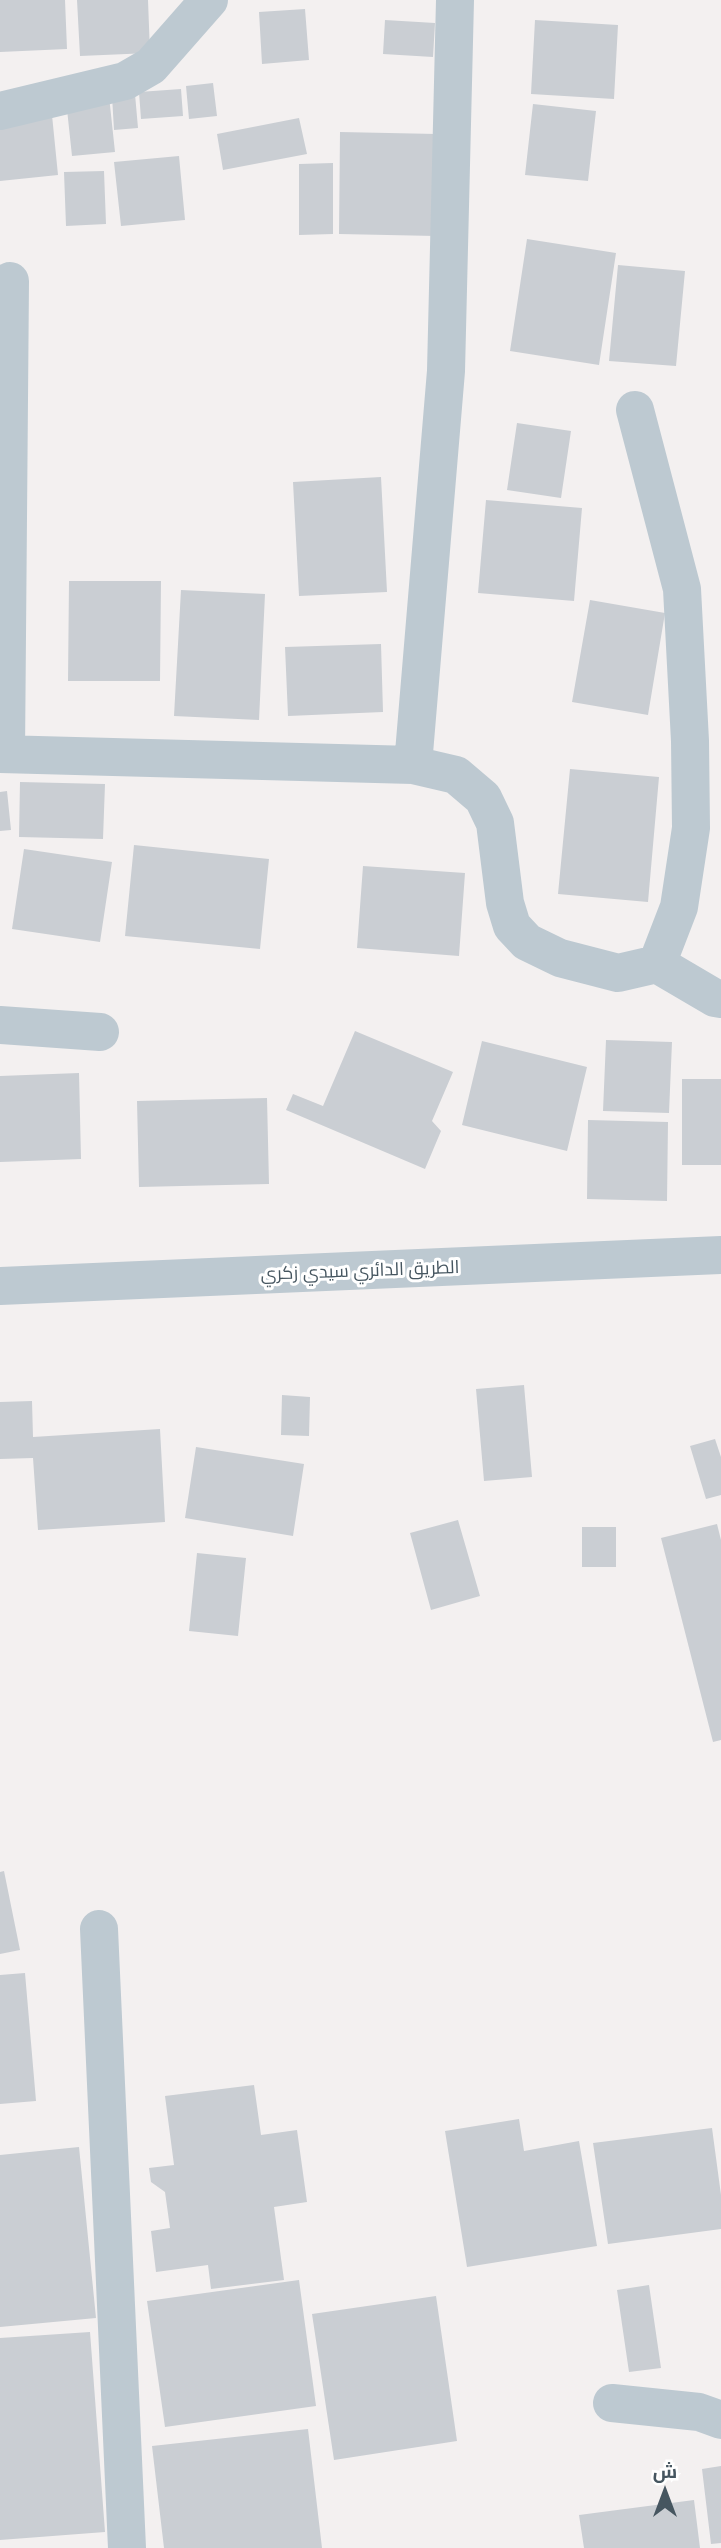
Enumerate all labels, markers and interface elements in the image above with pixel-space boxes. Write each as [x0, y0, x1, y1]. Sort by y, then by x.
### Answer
street label: الطريق الدائري سيدي زكري [260, 1257, 460, 1285]
north arrow [630, 2457, 700, 2527]
text: ش [653, 2460, 677, 2482]

